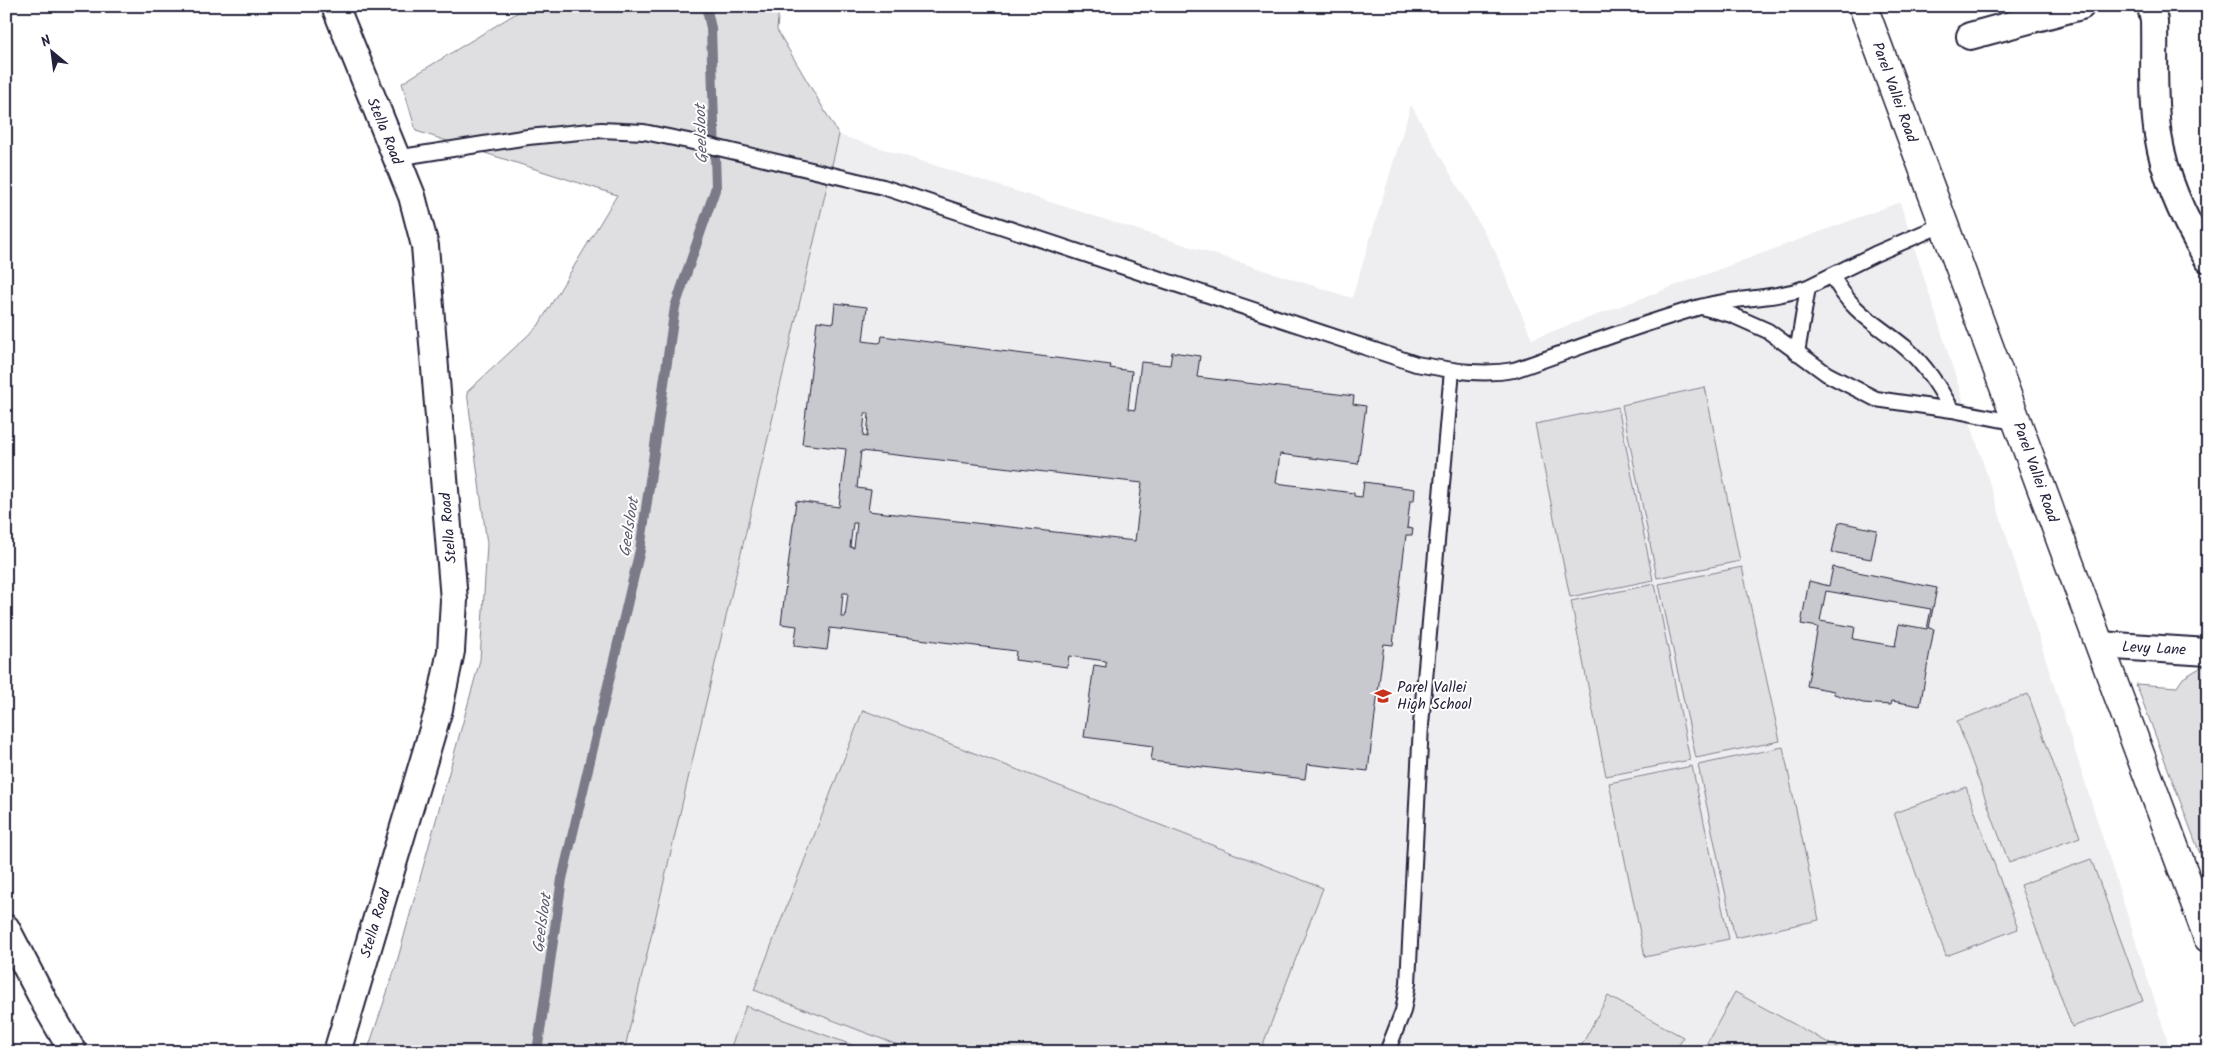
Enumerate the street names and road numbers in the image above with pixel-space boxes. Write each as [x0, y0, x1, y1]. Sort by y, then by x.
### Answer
street label: Parel Vallei Road [1865, 39, 1924, 146]
street label: Stella Road [360, 94, 409, 169]
street label: Parel Vallei Road [2006, 419, 2065, 526]
street label: Stella Road [434, 491, 464, 564]
street label: Levy Lane [2121, 635, 2187, 663]
street label: Stella Road [354, 885, 398, 961]

